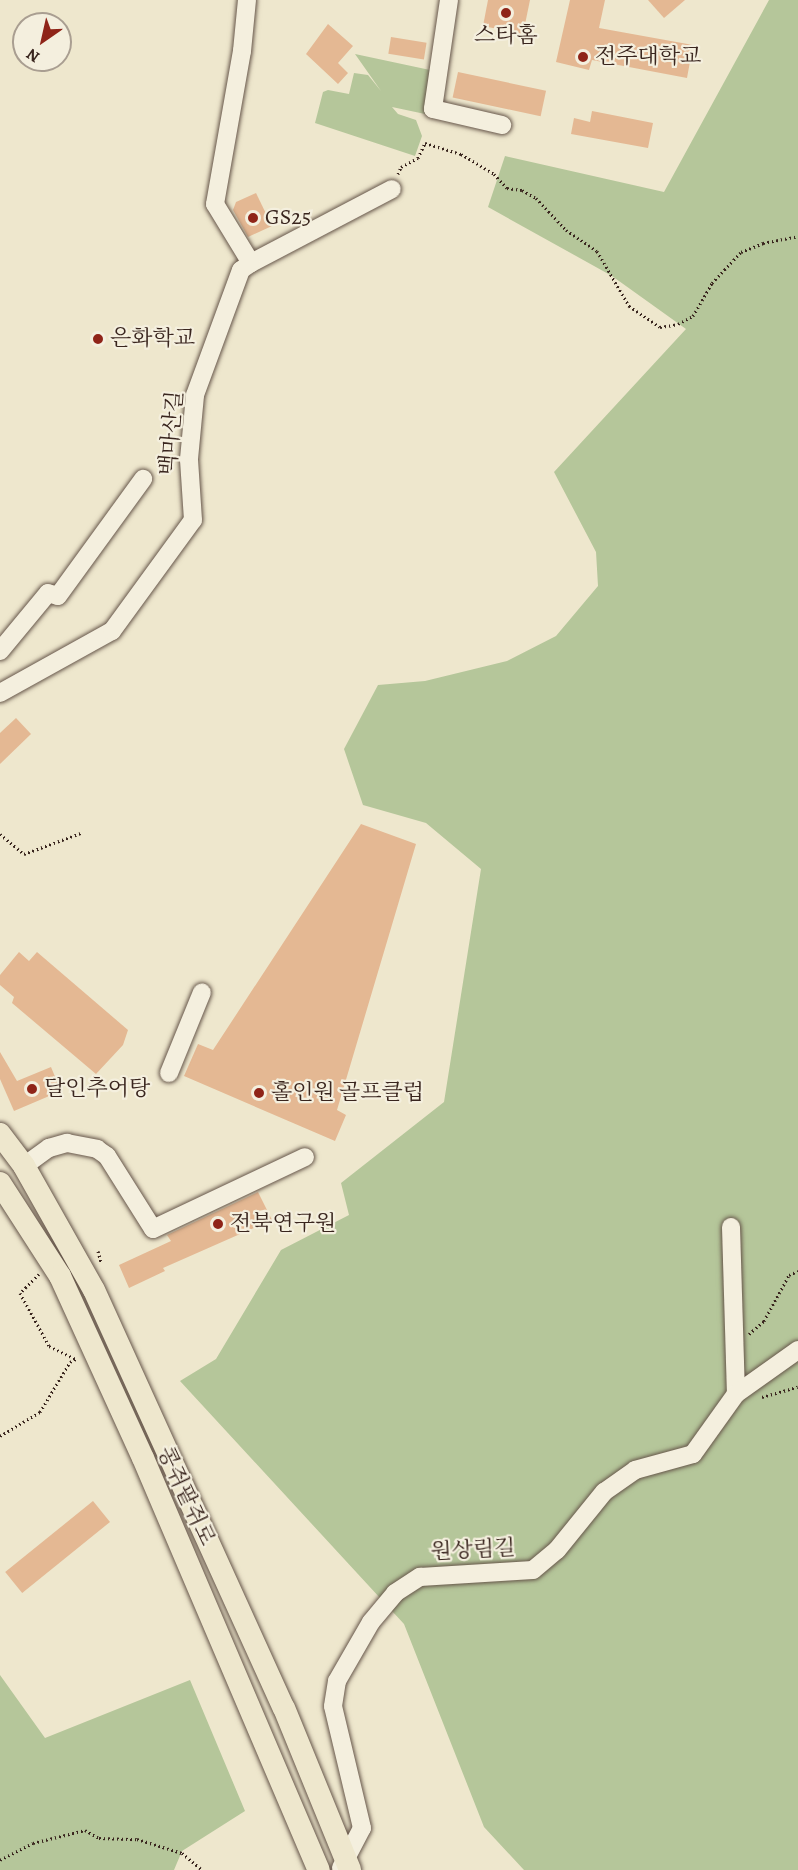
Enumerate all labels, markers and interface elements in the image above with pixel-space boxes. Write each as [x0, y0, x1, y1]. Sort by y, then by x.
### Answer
marker: 스타홈 [499, 6, 513, 20]
north arrow [12, 12, 72, 72]
place label: 스타홈 [474, 23, 538, 49]
text: N [22, 43, 44, 68]
place label: 전주대학교 [595, 44, 701, 70]
marker: 전주대학교 [576, 50, 590, 64]
place label: GS25 [265, 205, 311, 231]
marker: GS25 [246, 211, 260, 225]
place label: 은화학교 [110, 326, 195, 352]
marker: 은화학교 [91, 332, 105, 346]
street label: 백마산길 [155, 390, 189, 476]
place label: 달인추어탕 [44, 1076, 150, 1102]
place label: 홀인원 골프클럽 [271, 1080, 424, 1106]
marker: 달인추어탕 [25, 1082, 39, 1096]
marker: 홀인원 골프클럽 [252, 1086, 266, 1100]
place label: 전북연구원 [230, 1211, 336, 1237]
marker: 전북연구원 [211, 1217, 225, 1231]
street label: 콩쥐팥쥐로 [152, 1442, 220, 1550]
street label: 원상림길 [430, 1535, 516, 1565]

